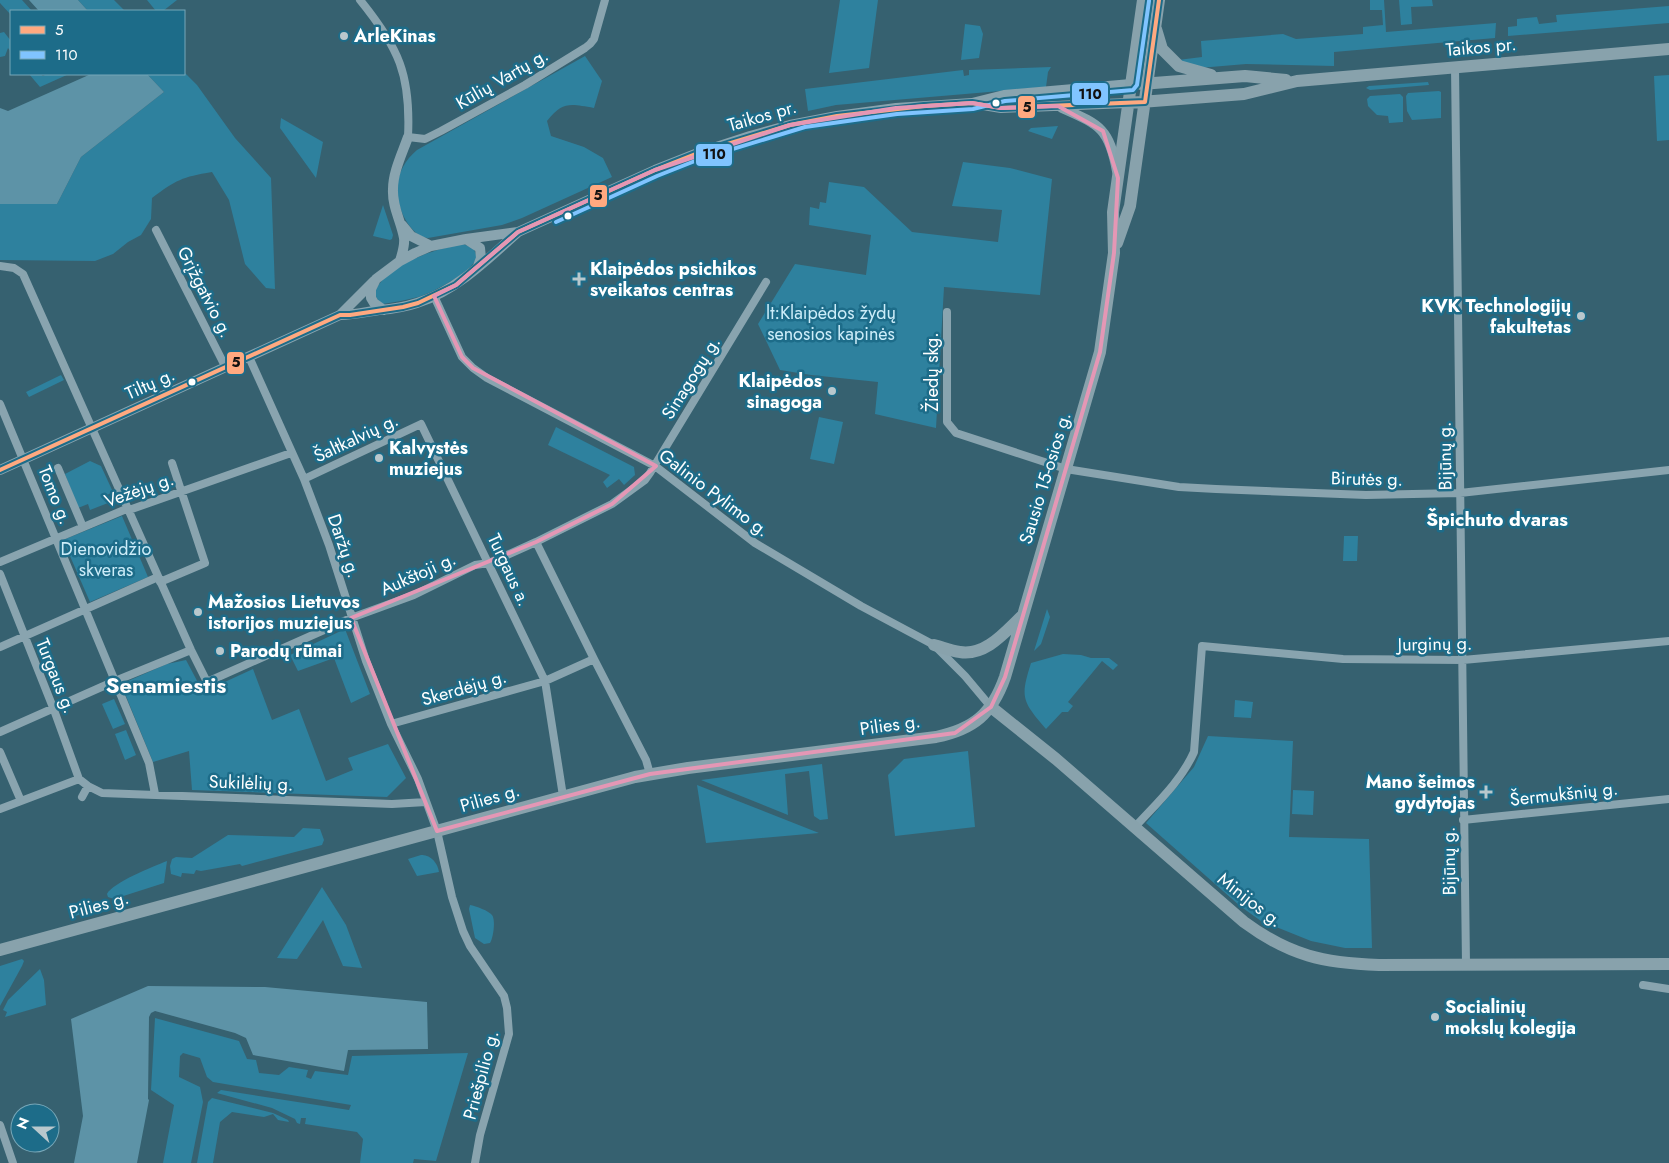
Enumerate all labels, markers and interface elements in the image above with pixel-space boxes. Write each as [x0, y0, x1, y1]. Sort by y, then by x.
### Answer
legend [10, 10, 185, 75]
text: 5 [55, 19, 63, 41]
place label: ArleKinas [353, 23, 436, 49]
marker: ArleKinas [338, 30, 350, 42]
street label: Taikos pr. [1445, 31, 1517, 63]
street label: Kūlių Vartų g. [451, 42, 553, 116]
text: 110 [55, 44, 78, 66]
line badge: 110 [1071, 82, 1109, 106]
text: 110 [1078, 84, 1102, 104]
street label: Taikos pr. [724, 94, 800, 138]
line badge: 5 [1017, 95, 1036, 119]
text: 5 [1022, 97, 1032, 117]
unlabelled marker [991, 98, 1001, 108]
line badge: 110 [695, 143, 733, 167]
text: 110 [702, 144, 726, 164]
line badge: 5 [589, 184, 608, 208]
text: 5 [593, 185, 603, 205]
unlabelled marker [563, 211, 573, 221]
street label: Grįžgatvio g. [171, 242, 239, 342]
place label: Klaipėdos psichikos sveikatos centras [590, 256, 756, 303]
marker: Klaipėdos psichikos sveikatos centras [572, 272, 586, 286]
place label: KVK Technologijų fakultetas [1421, 293, 1571, 340]
park label: lt:Klaipėdos žydų senosios kapinės [766, 300, 896, 347]
marker: KVK Technologijų fakultetas [1575, 310, 1587, 322]
street label: Sinagogų g. [655, 331, 727, 425]
street label: Žiedų skg. [919, 332, 945, 412]
line badge: 5 [226, 351, 245, 375]
text: 5 [231, 352, 241, 372]
street label: Tiltų g. [121, 362, 179, 406]
place label: Klaipėdos sinagoga [739, 368, 822, 415]
unlabelled marker [187, 377, 197, 387]
marker: Klaipėdos sinagoga [826, 385, 838, 397]
street label: Šaltkalvių g. [309, 407, 403, 469]
street label: Sausio 15-osios g. [1013, 409, 1077, 547]
street label: Bijūnų g. [1431, 421, 1459, 491]
place label: Kalvystės muziejus [389, 435, 468, 482]
street label: Galinio Pylimo g. [653, 443, 775, 543]
marker: Kalvystės muziejus [373, 452, 385, 464]
street label: Tomo g. [31, 462, 79, 528]
street label: Birutės g. [1331, 465, 1403, 493]
street label: Vežėjų g. [101, 466, 177, 514]
district label: Špichuto dvaras [1426, 506, 1568, 533]
street label: Daržų g. [321, 511, 367, 581]
street label: Turgaus a. [481, 529, 537, 611]
park label: Dienovidžio skveras [61, 536, 152, 583]
street label: Aukštoji g. [376, 546, 460, 602]
place label: Mažosios Lietuvos istorijos muziejus [208, 589, 360, 636]
marker: Mažosios Lietuvos istorijos muziejus [192, 606, 204, 618]
street label: Jurginų g. [1395, 630, 1473, 658]
street label: Turgaus g. [29, 635, 83, 717]
place label: Parodų rūmai [230, 638, 342, 664]
marker: Parodų rūmai [214, 645, 226, 657]
street label: Skerdėjų g. [418, 663, 510, 713]
district label: Senamiestis [106, 669, 226, 701]
street label: Pilies g. [858, 708, 922, 742]
street label: Sukilėlių g. [208, 769, 294, 797]
place label: Mano šeimos gydytojas [1366, 769, 1475, 816]
street label: Šermukšnių g. [1509, 775, 1619, 813]
street label: Pilies g. [457, 777, 523, 819]
marker: Mano šeimos gydytojas [1479, 785, 1493, 799]
street label: Bijūnų g. [1435, 826, 1463, 896]
street label: Minijos g. [1212, 866, 1288, 934]
street label: Pilies g. [66, 885, 132, 925]
place label: Socialinių mokslų kolegija [1445, 994, 1576, 1041]
marker: Socialinių mokslų kolegija [1429, 1011, 1441, 1023]
street label: Priešpilio g. [457, 1027, 505, 1123]
north arrow [10, 1103, 60, 1153]
text: N [12, 1115, 34, 1132]

